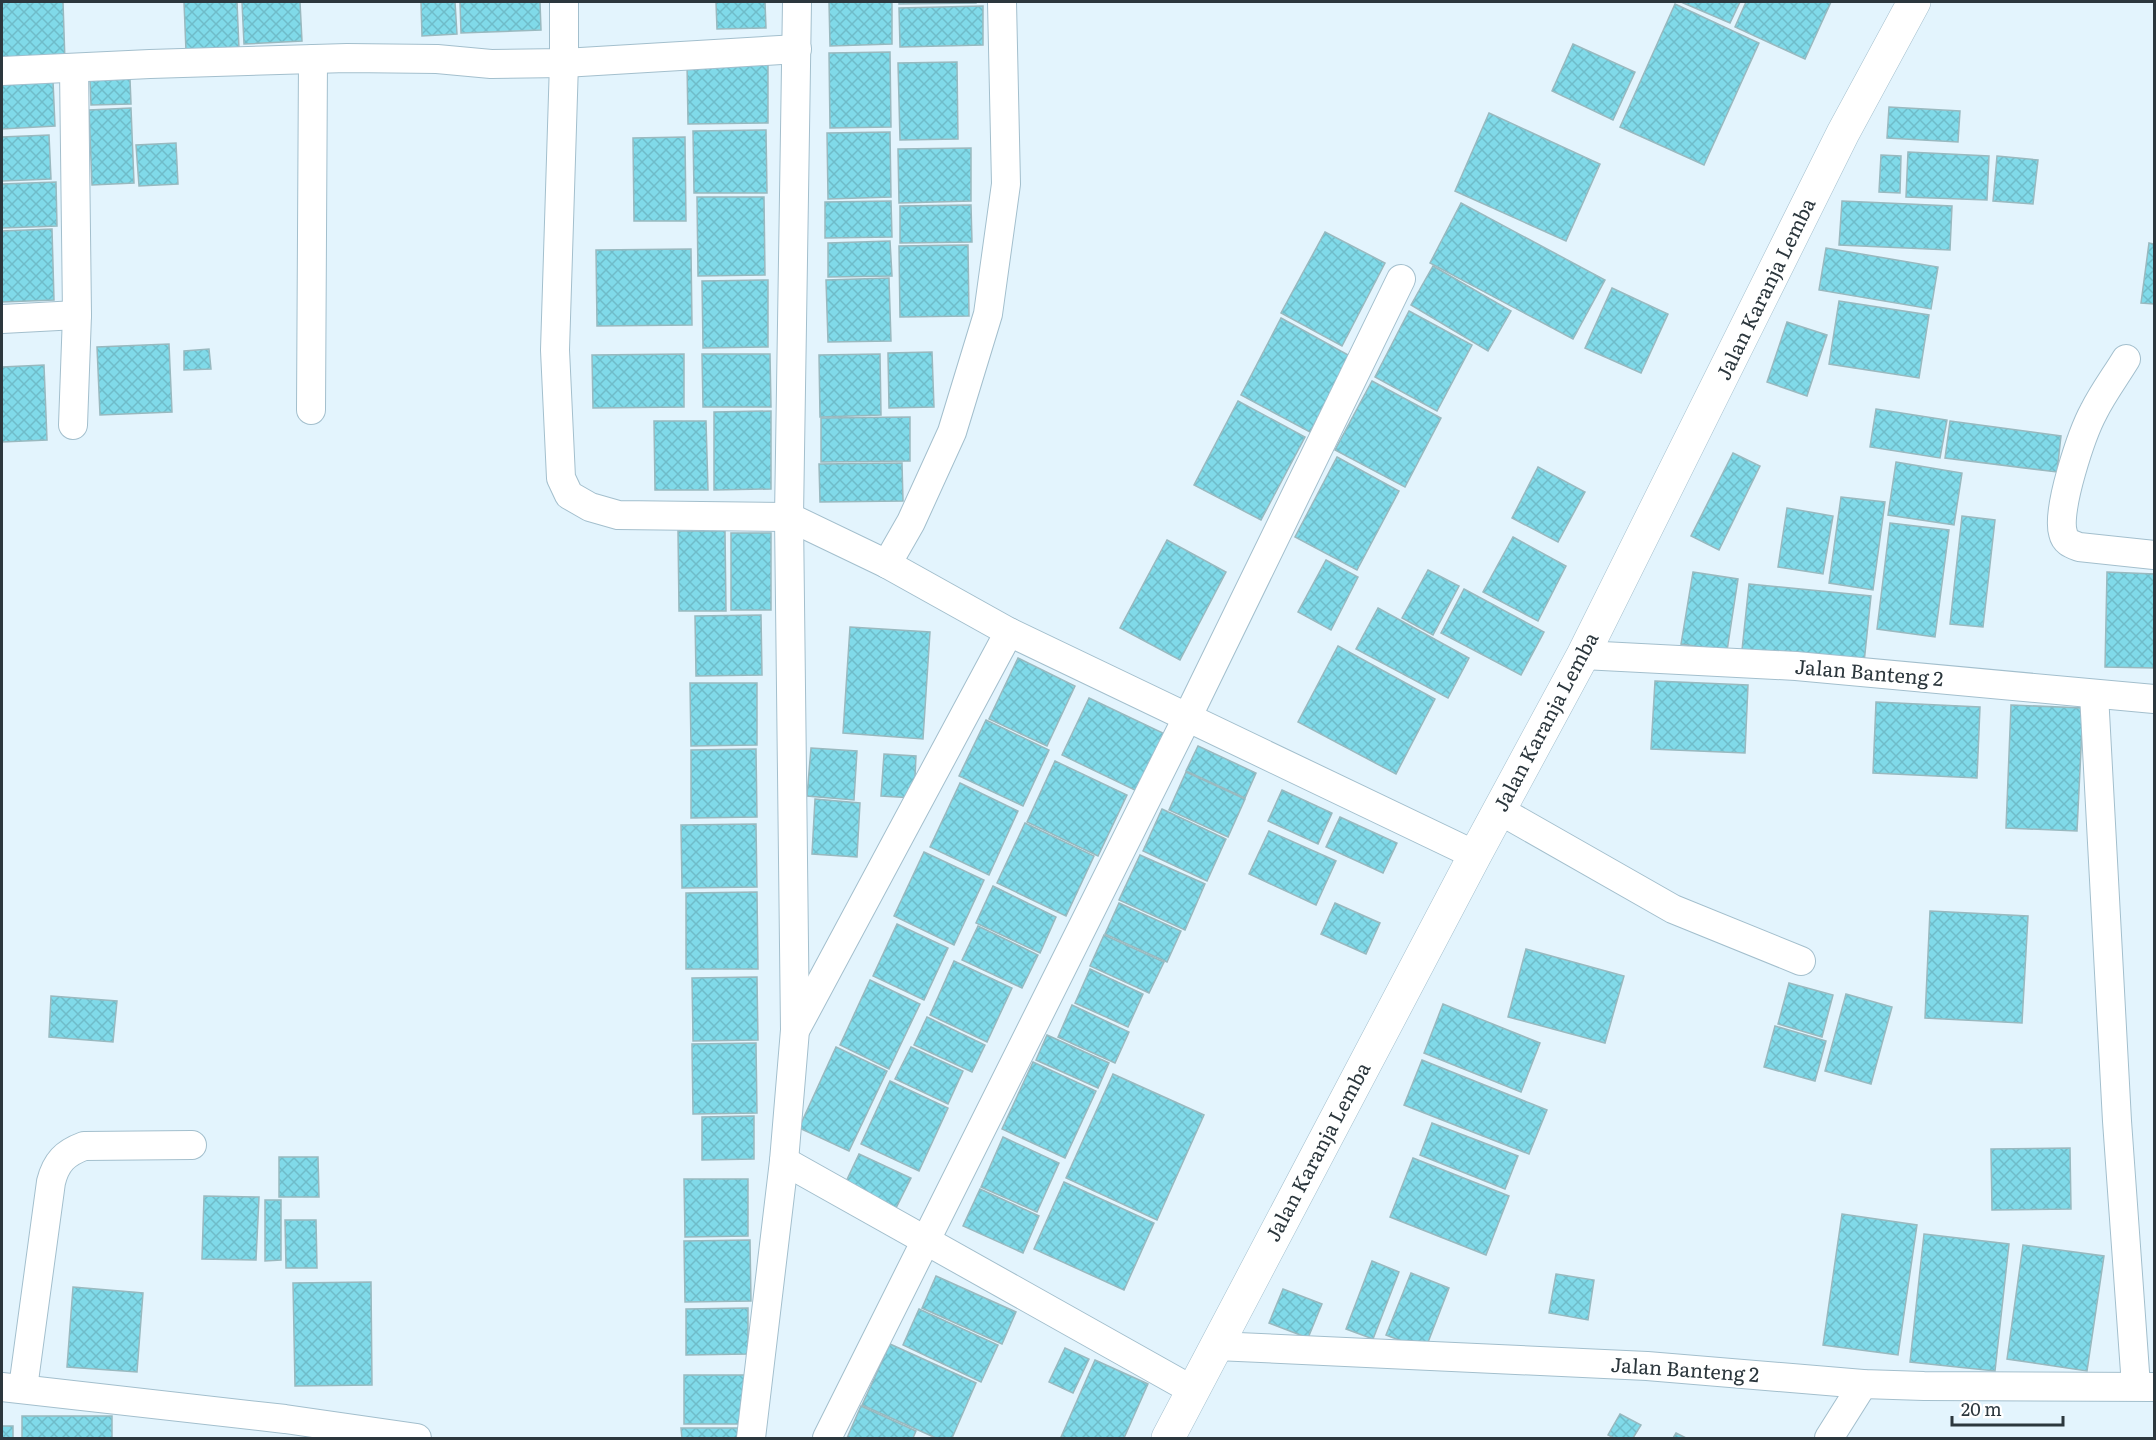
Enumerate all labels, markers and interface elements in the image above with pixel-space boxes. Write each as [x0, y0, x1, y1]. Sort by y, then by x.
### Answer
street label: Jalan Karanja Lemba [1707, 192, 1821, 384]
street label: Jalan Karanja Lemba [1484, 626, 1604, 816]
street label: Jalan Banteng 2 [1794, 650, 1945, 692]
street label: Jalan Karanja Lemba [1256, 1056, 1376, 1246]
street label: Jalan Banteng 2 [1610, 1348, 1760, 1388]
scale bar [1952, 1389, 2063, 1427]
text: 20 m [1961, 1395, 2002, 1422]

